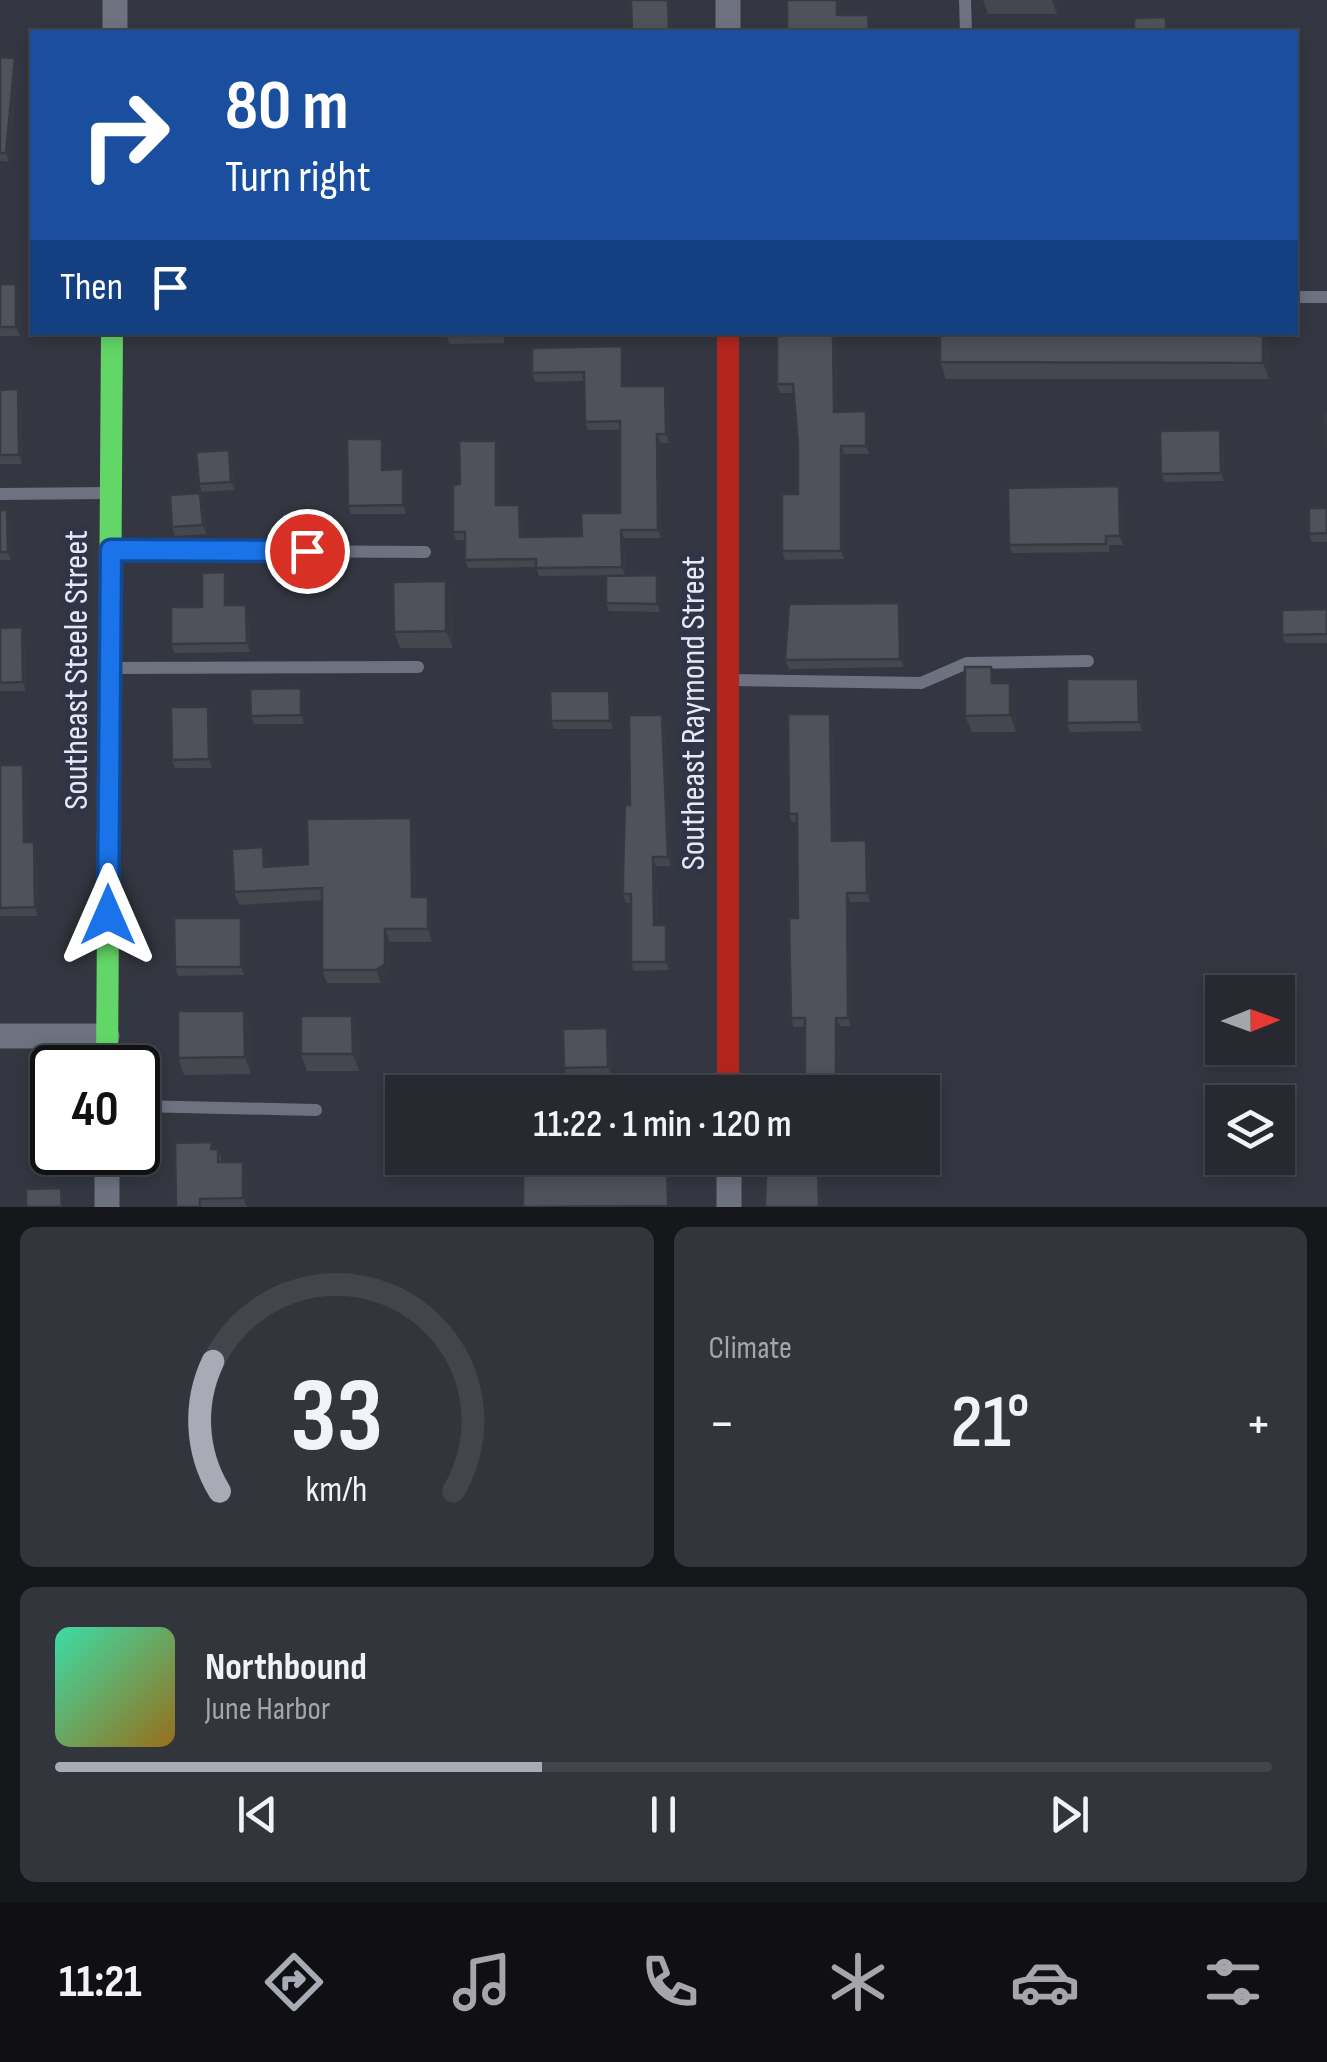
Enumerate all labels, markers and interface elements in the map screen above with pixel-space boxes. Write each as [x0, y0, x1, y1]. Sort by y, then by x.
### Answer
text: 80 m [225, 65, 349, 149]
icon: right [60, 70, 190, 200]
text: Turn right [225, 150, 371, 205]
icon: arrive [143, 260, 198, 315]
text: Then [60, 265, 123, 310]
pin [265, 509, 350, 594]
icon: arrive [280, 524, 335, 579]
street label: Southeast Steele Street [55, 530, 98, 810]
street label: Southeast Raymond Street [672, 556, 715, 870]
position arrow [56, 863, 160, 967]
north arrow [1205, 975, 1295, 1065]
map controls [1205, 975, 1295, 1175]
speed limit sign: 40 [30, 1045, 160, 1175]
button: layers [1205, 1085, 1295, 1175]
text: 11:22 · 1 min · 120 m [534, 1102, 791, 1147]
text: Climate [709, 1329, 792, 1368]
text: 33 [290, 1355, 383, 1480]
text: 21° [951, 1378, 1030, 1469]
text: − [709, 1391, 735, 1458]
text: + [1245, 1391, 1272, 1458]
text: km/h [306, 1469, 368, 1512]
text: Northbound [205, 1645, 367, 1690]
text: June Harbor [205, 1690, 330, 1729]
icon: previous [230, 1787, 285, 1842]
icon: pause [636, 1787, 691, 1842]
icon: next [1042, 1787, 1097, 1842]
icon: directions [259, 1947, 329, 2017]
icon: music [447, 1947, 517, 2017]
icon: phone [635, 1947, 705, 2017]
icon: climate [823, 1947, 893, 2017]
icon: car [1010, 1947, 1080, 2017]
icon: filters [1198, 1947, 1268, 2017]
text: 11:21 [59, 1955, 142, 2010]

